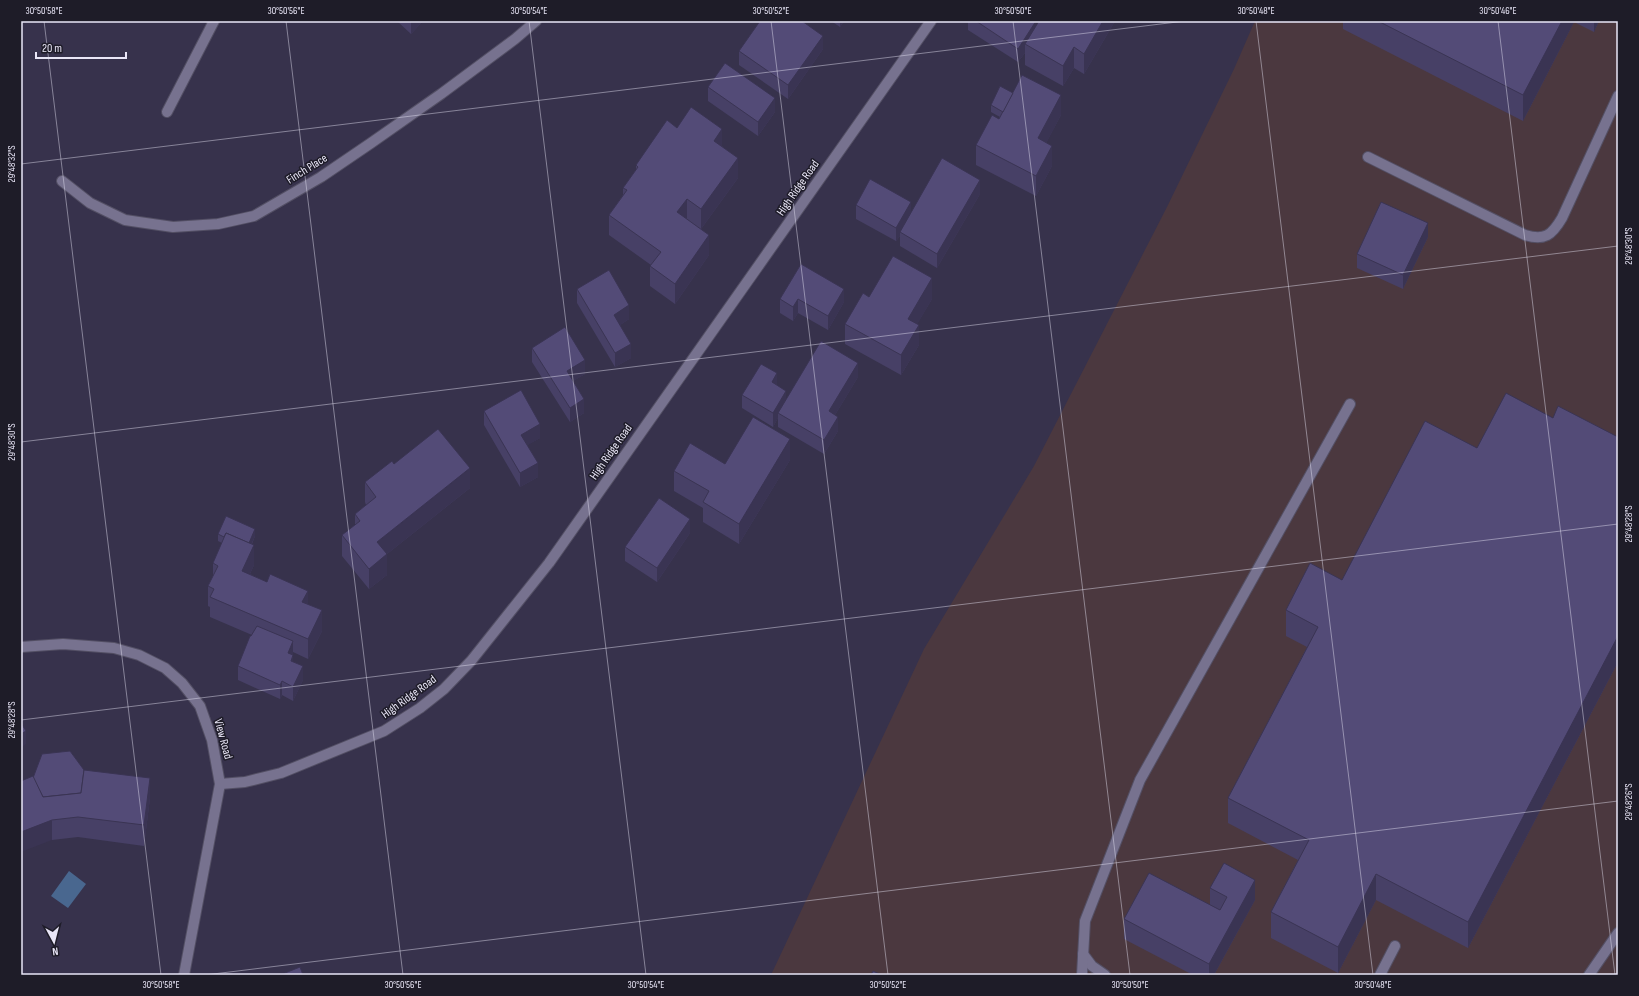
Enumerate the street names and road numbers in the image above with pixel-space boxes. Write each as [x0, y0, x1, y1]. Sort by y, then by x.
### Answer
street label: Finch Place [284, 151, 330, 187]
street label: High Ridge Road [773, 157, 823, 219]
street label: High Ridge Road [586, 421, 636, 483]
street label: High Ridge Road [379, 672, 439, 722]
street label: View Road [210, 717, 236, 761]

